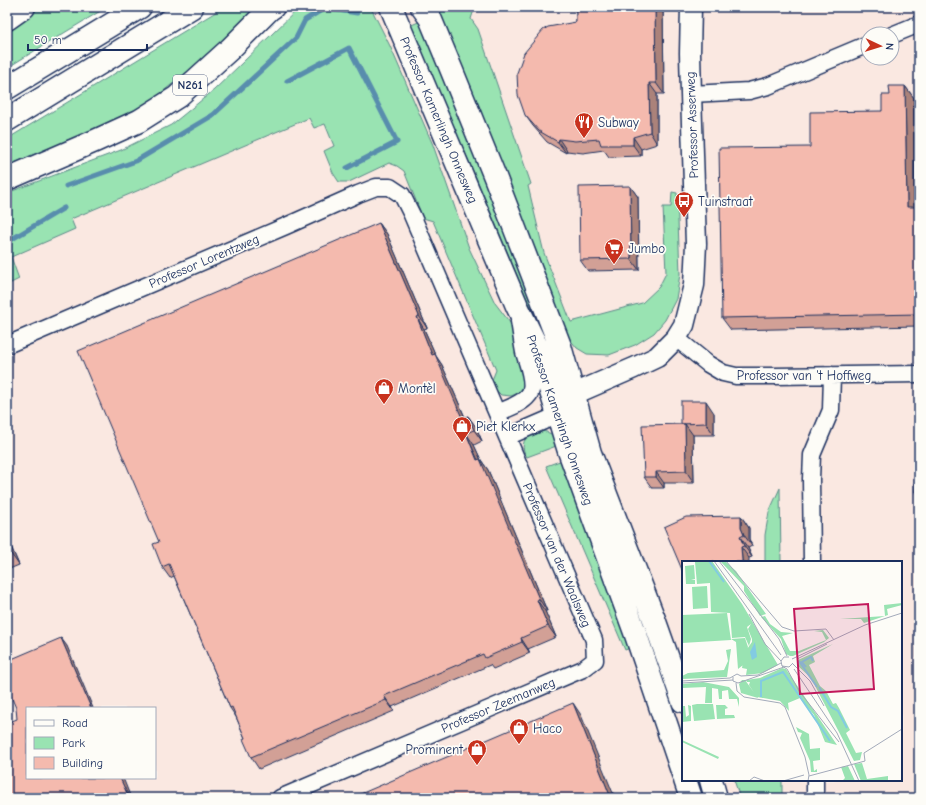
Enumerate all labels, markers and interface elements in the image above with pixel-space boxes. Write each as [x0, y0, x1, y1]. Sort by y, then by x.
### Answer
scale bar [28, 26, 147, 52]
north arrow [860, 26, 900, 66]
text: 50 m [34, 33, 62, 47]
street label: Professor Kamerlingh Onnesweg [397, 35, 481, 205]
text: N [883, 43, 896, 51]
street label: Professor Asserweg [683, 71, 701, 179]
road number: N261 [173, 75, 207, 95]
restaurant icon: Subway [573, 111, 595, 139]
place label: Subway [598, 115, 639, 130]
bus stop icon: Tuinstraat [673, 190, 695, 218]
place label: Tuinstraat [698, 194, 754, 209]
street label: Professor Lorentzweg [147, 231, 261, 291]
supermarket icon: Jumbo [603, 237, 625, 265]
place label: Jumbo [628, 241, 665, 256]
street label: Professor Kamerlingh Onnesweg [524, 333, 596, 507]
street label: Professor van 't Hoffweg [737, 368, 871, 383]
shop icon: Montèl [373, 377, 395, 405]
place label: Montèl [398, 381, 436, 396]
shop icon: Piet Klerkx [451, 415, 473, 443]
place label: Piet Klerkx [476, 419, 536, 434]
street label: Professor van der Waalsweg [520, 481, 594, 629]
inset map [682, 561, 902, 781]
street label: Professor Zeemanweg [439, 674, 557, 736]
legend [26, 707, 156, 779]
text: Road [62, 716, 88, 730]
shop icon: Haco [508, 717, 530, 745]
place label: Haco [533, 721, 562, 736]
text: Park [62, 736, 85, 750]
shop icon: Prominent [466, 738, 488, 766]
place label: Prominent [406, 742, 464, 757]
text: Building [62, 756, 103, 770]

